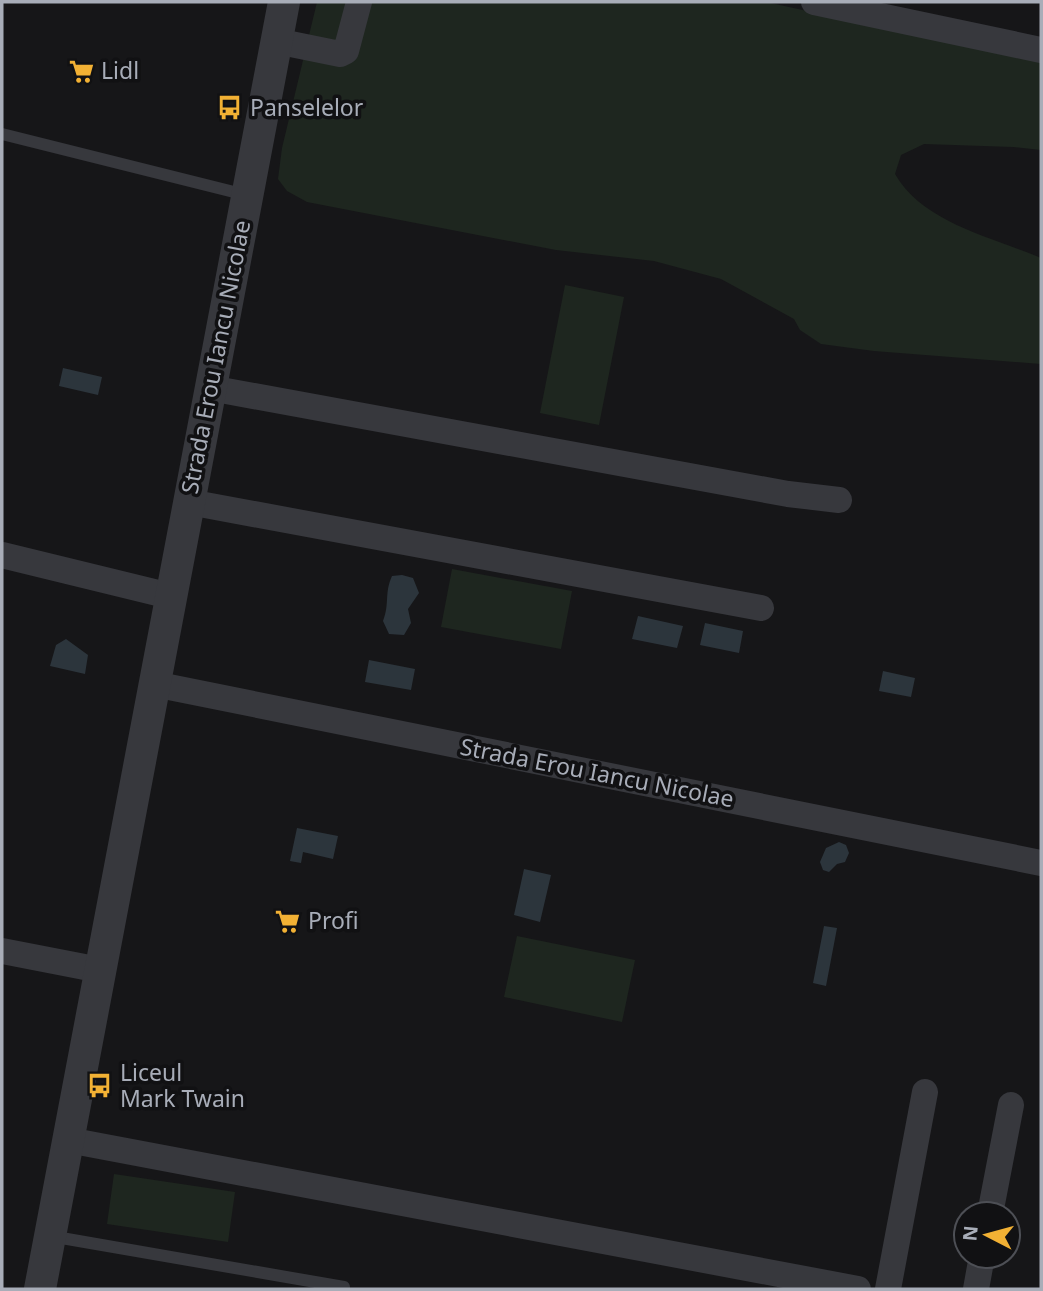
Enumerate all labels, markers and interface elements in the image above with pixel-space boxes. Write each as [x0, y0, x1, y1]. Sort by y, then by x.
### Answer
place label: Lidl [101, 54, 139, 86]
supermarket icon: Lidl [67, 57, 95, 85]
place label: Panselelor [250, 91, 364, 123]
bus stop icon: Panselelor [216, 94, 244, 122]
street label: Strada Erou Iancu Nicolae [173, 217, 257, 496]
street label: Strada Erou Iancu Nicolae [458, 730, 737, 814]
place label: Profi [308, 904, 359, 936]
supermarket icon: Profi [274, 907, 302, 935]
place label: Liceul Mark Twain [120, 1056, 245, 1114]
bus stop icon: Liceul Mark Twain [86, 1072, 114, 1100]
north arrow [952, 1200, 1022, 1270]
text: N [956, 1224, 984, 1242]

